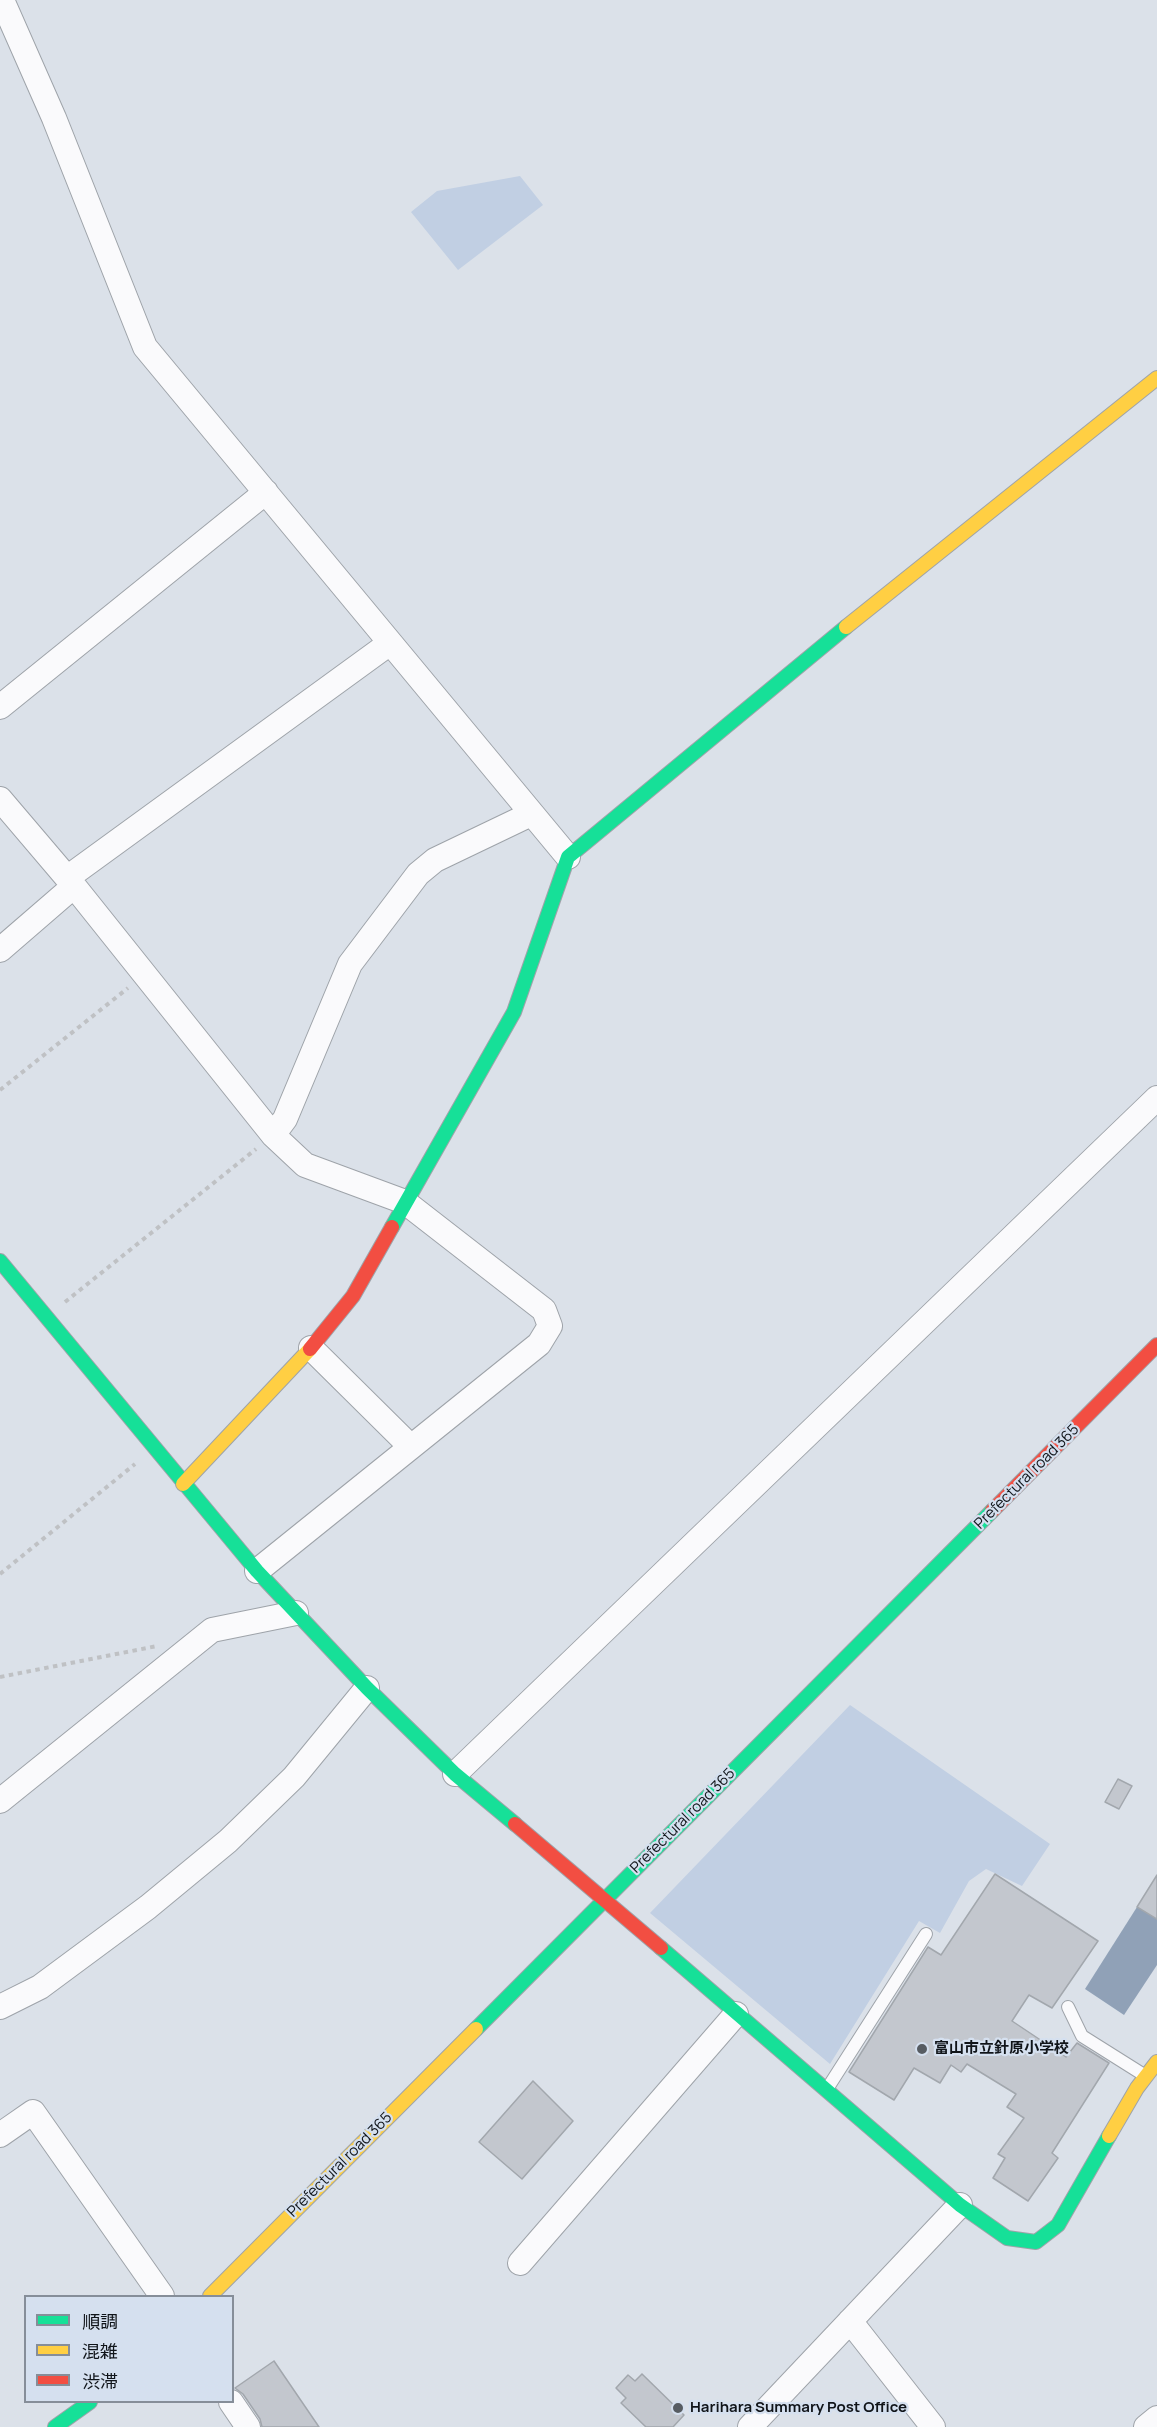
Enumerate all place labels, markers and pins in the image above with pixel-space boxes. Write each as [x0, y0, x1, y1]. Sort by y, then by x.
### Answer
place label: 富山市立針原小学校 [934, 2040, 1069, 2058]
marker: 富山市立針原小学校 [915, 2042, 929, 2056]
place label: Harihara Summary Post Office [690, 2399, 907, 2417]
marker: Harihara Summary Post Office [671, 2401, 685, 2415]

